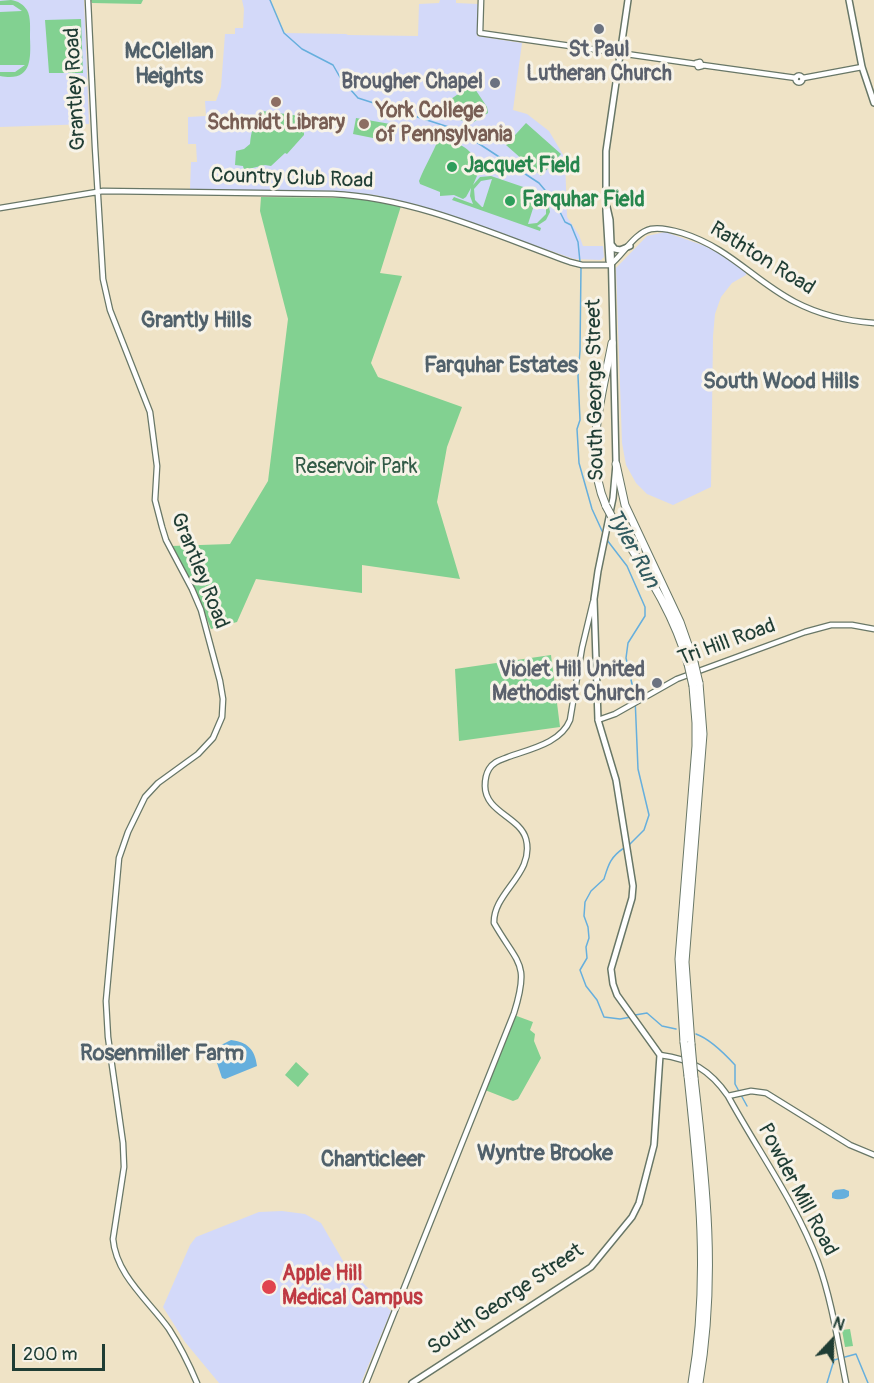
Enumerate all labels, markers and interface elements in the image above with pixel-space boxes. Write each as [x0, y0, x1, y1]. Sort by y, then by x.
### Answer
marker: St Paul Lutheran Church [592, 22, 606, 36]
street label: Grantley Road [60, 27, 92, 151]
place label: St Paul Lutheran Church [526, 38, 672, 88]
district label: McClellan Heights [124, 39, 214, 90]
place label: Brougher Chapel [341, 70, 483, 96]
marker: Brougher Chapel [488, 76, 502, 90]
marker: Schmidt Library [269, 95, 283, 109]
place label: York College of Pennsylvania [376, 99, 513, 149]
place label: Schmidt Library [207, 111, 345, 137]
marker: York College of Pennsylvania [357, 117, 371, 131]
place label: Jacquet Field [464, 154, 580, 180]
marker: Jacquet Field [445, 160, 459, 174]
street label: Country Club Road [210, 164, 374, 194]
place label: Farquhar Field [522, 188, 645, 214]
marker: Farquhar Field [503, 194, 517, 208]
street label: Rathton Road [705, 217, 819, 301]
street label: South George Street [582, 299, 610, 481]
district label: Grantly Hills [141, 308, 251, 334]
district label: Farquhar Estates [424, 353, 578, 379]
district label: South Wood Hills [703, 369, 859, 395]
park label: Reservoir Park [294, 455, 418, 481]
water label: Tyler Run [600, 505, 664, 593]
street label: Grantley Road [164, 509, 234, 633]
street label: Tri Hill Road [675, 614, 779, 672]
place label: Violet Hill United Methodist Church [492, 658, 645, 708]
marker: Violet Hill United Methodist Church [650, 676, 664, 690]
district label: Rosenmiller Farm [80, 1041, 244, 1067]
street label: Powder Mill Road [751, 1119, 843, 1261]
district label: Wyntre Brooke [477, 1141, 613, 1167]
district label: Chanticleer [321, 1147, 425, 1173]
street label: South George Street [423, 1239, 589, 1361]
place label: Apple Hill Medical Campus [282, 1262, 423, 1312]
marker: Apple Hill Medical Campus [260, 1278, 278, 1296]
north arrow [802, 1311, 862, 1371]
text: N [830, 1313, 848, 1336]
scale bar [15, 1332, 108, 1370]
text: 200 m [23, 1343, 78, 1366]

